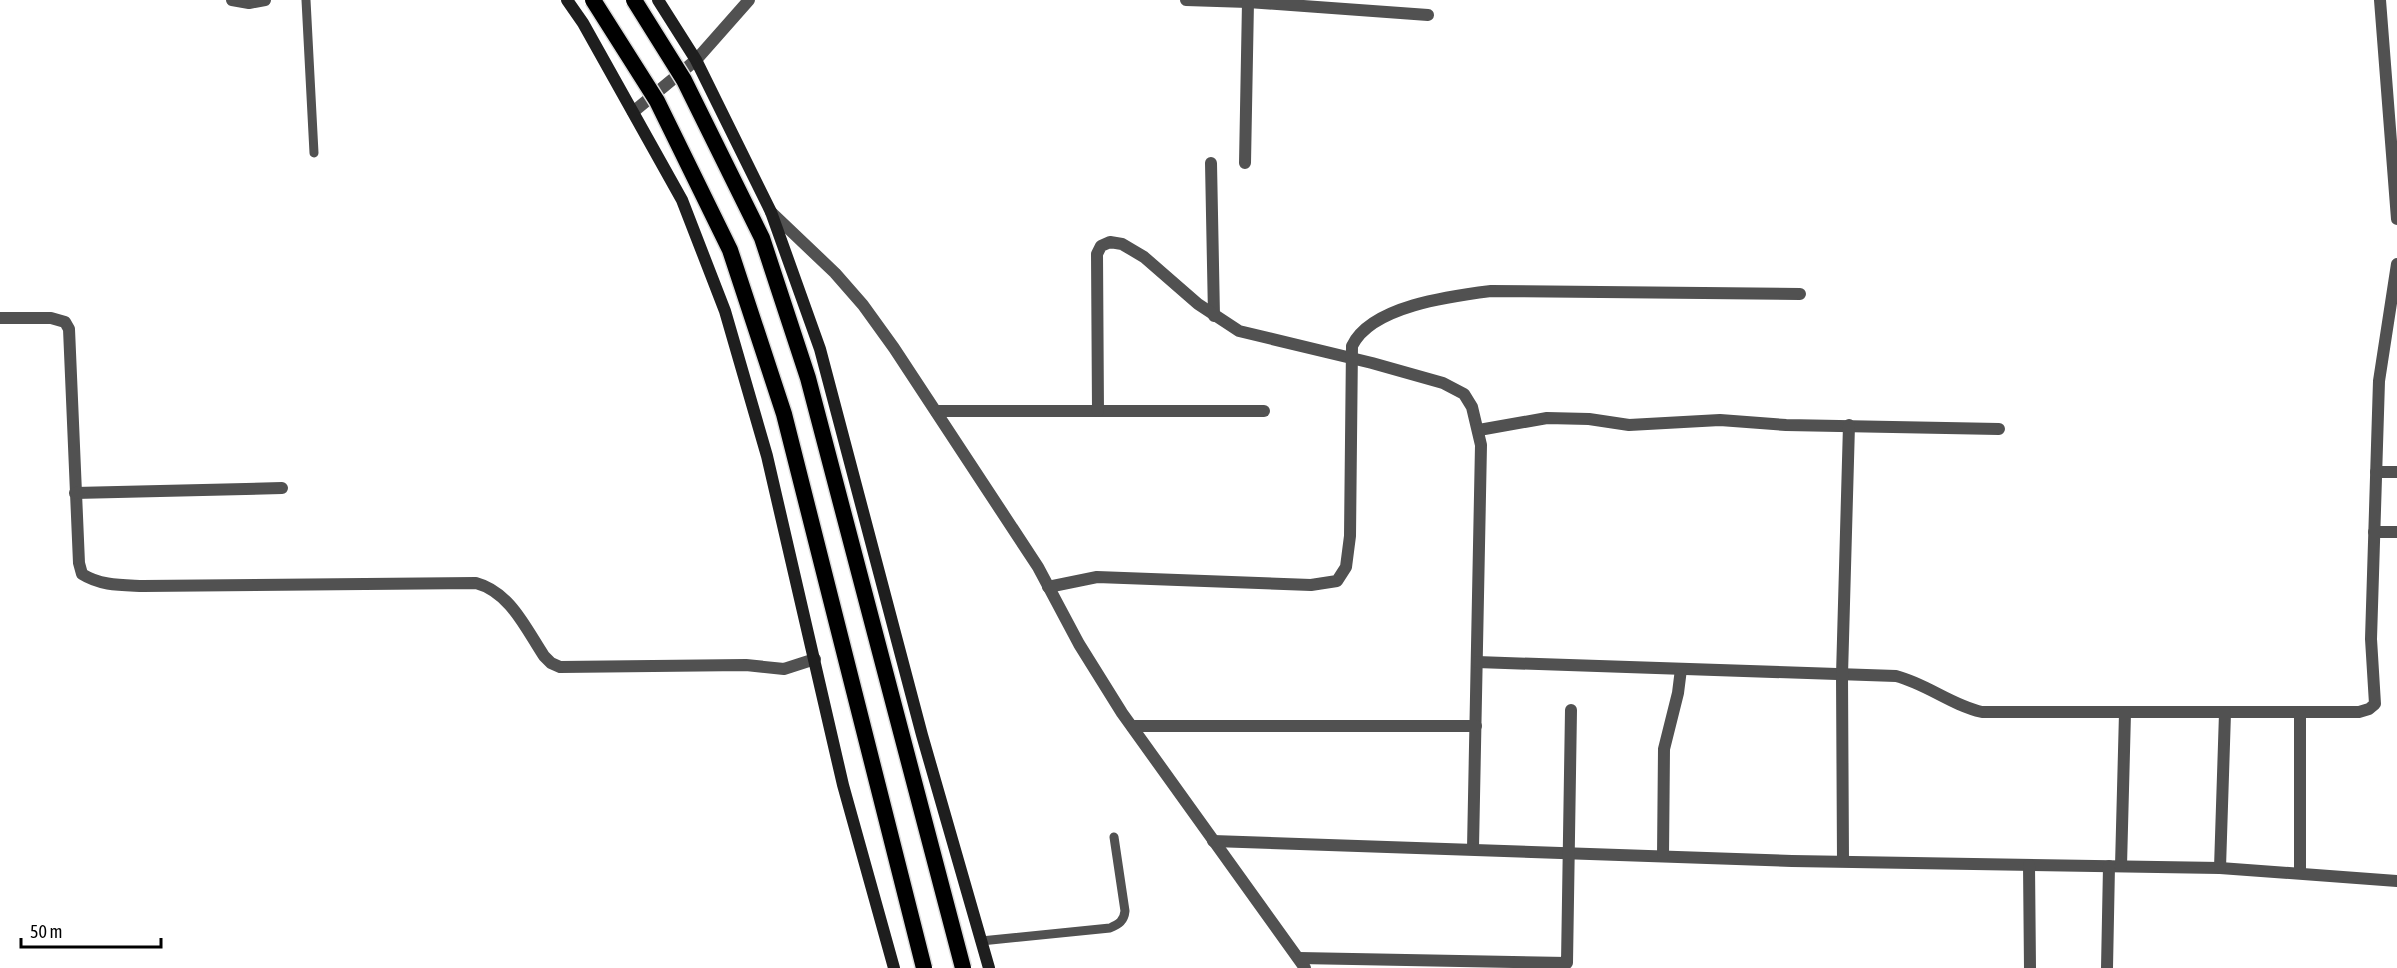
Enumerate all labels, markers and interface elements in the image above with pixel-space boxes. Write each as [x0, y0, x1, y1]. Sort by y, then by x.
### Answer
scale bar [21, 911, 160, 949]
text: 50 m [30, 921, 62, 942]

